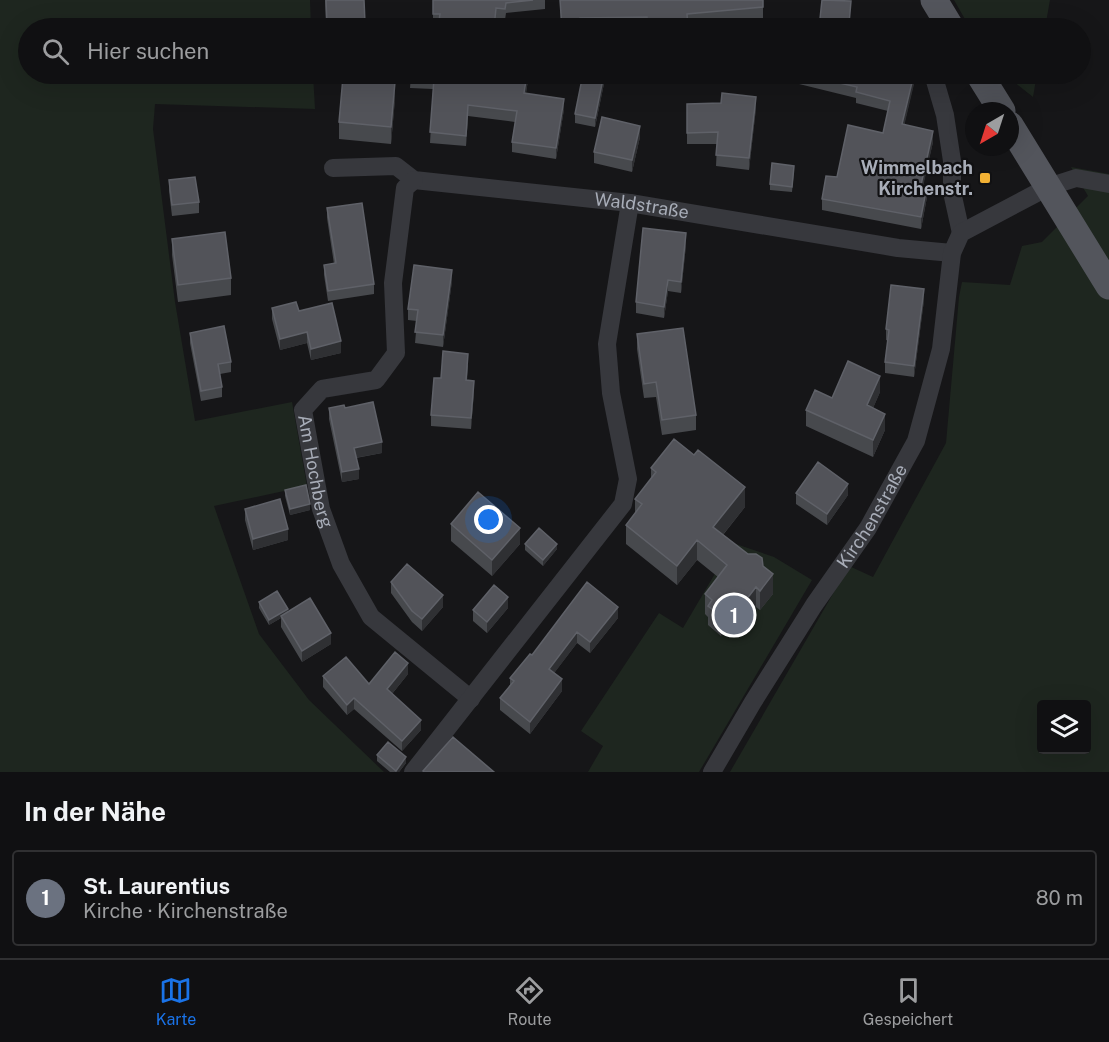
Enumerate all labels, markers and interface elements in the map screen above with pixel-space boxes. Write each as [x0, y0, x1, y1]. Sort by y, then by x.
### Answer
search box [18, 18, 1091, 84]
icon: search [39, 35, 72, 68]
text: Hier suchen [87, 38, 209, 64]
north arrow [965, 102, 1019, 156]
place label: Wimmelbach Kirchenstr. [861, 157, 973, 199]
marker: Wimmelbach Kirchenstr. [978, 171, 992, 185]
street label: Waldstraße [593, 188, 691, 223]
street label: Am Hochberg [294, 413, 338, 531]
street label: Kirchenstraße [832, 460, 911, 572]
your location [474, 505, 503, 534]
pin: 1 [714, 592, 754, 638]
map controls [1037, 700, 1091, 754]
button: layers [1037, 700, 1091, 754]
text: In der Nähe [24, 796, 166, 827]
text: St. Laurentius [83, 873, 230, 899]
text: 1 [41, 886, 50, 910]
text: 80 m [1036, 886, 1083, 910]
text: Kirche · Kirchenstraße [83, 899, 288, 923]
tab: Karte [156, 974, 196, 1029]
tab: Route [508, 974, 552, 1029]
tab: Gespeichert [863, 974, 953, 1029]

